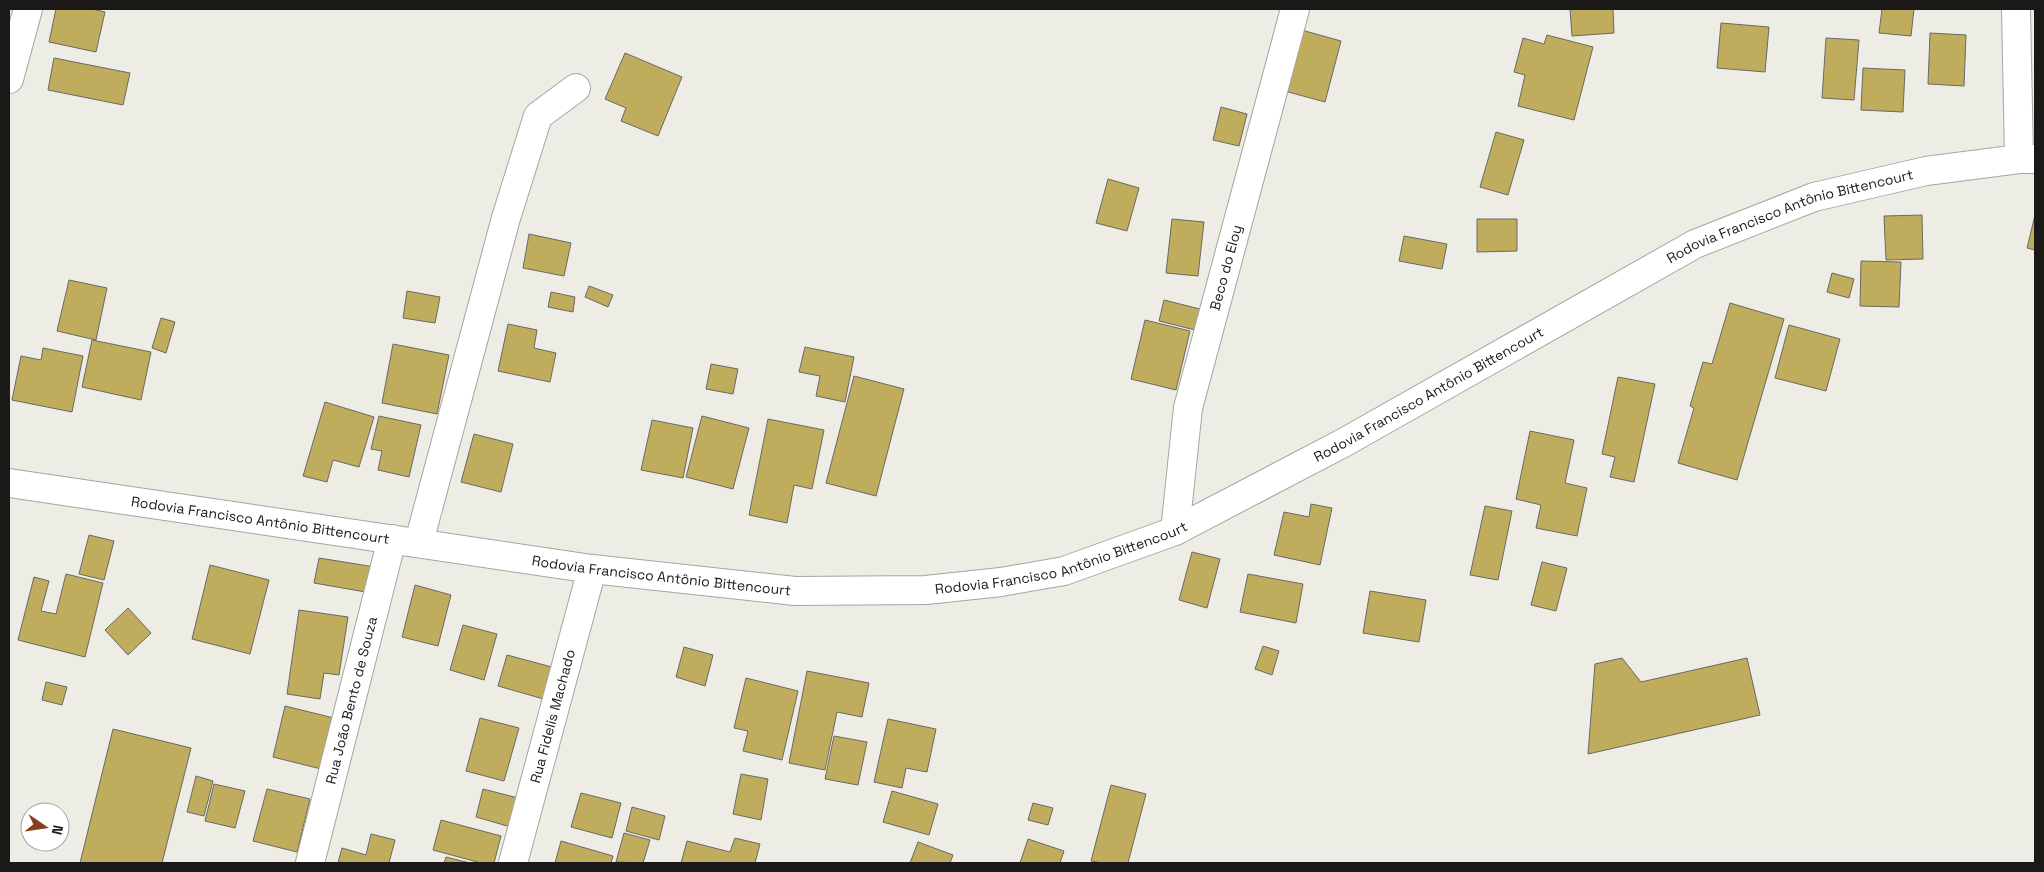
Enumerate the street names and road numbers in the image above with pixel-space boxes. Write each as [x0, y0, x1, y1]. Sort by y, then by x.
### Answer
street label: Rodovia Francisco Antônio Bittencourt [1663, 165, 1915, 267]
street label: Beco do Eloy [1206, 223, 1246, 313]
street label: Rodovia Francisco Antônio Bittencourt [1311, 323, 1547, 466]
street label: Rodovia Francisco Antônio Bittencourt [130, 492, 391, 548]
street label: Rodovia Francisco Antônio Bittencourt [934, 517, 1190, 598]
street label: Rodovia Francisco Antônio Bittencourt [531, 551, 792, 600]
street label: Rua João Bento de Souza [321, 614, 381, 786]
street label: Rua Fidelis Machado [526, 647, 579, 785]

